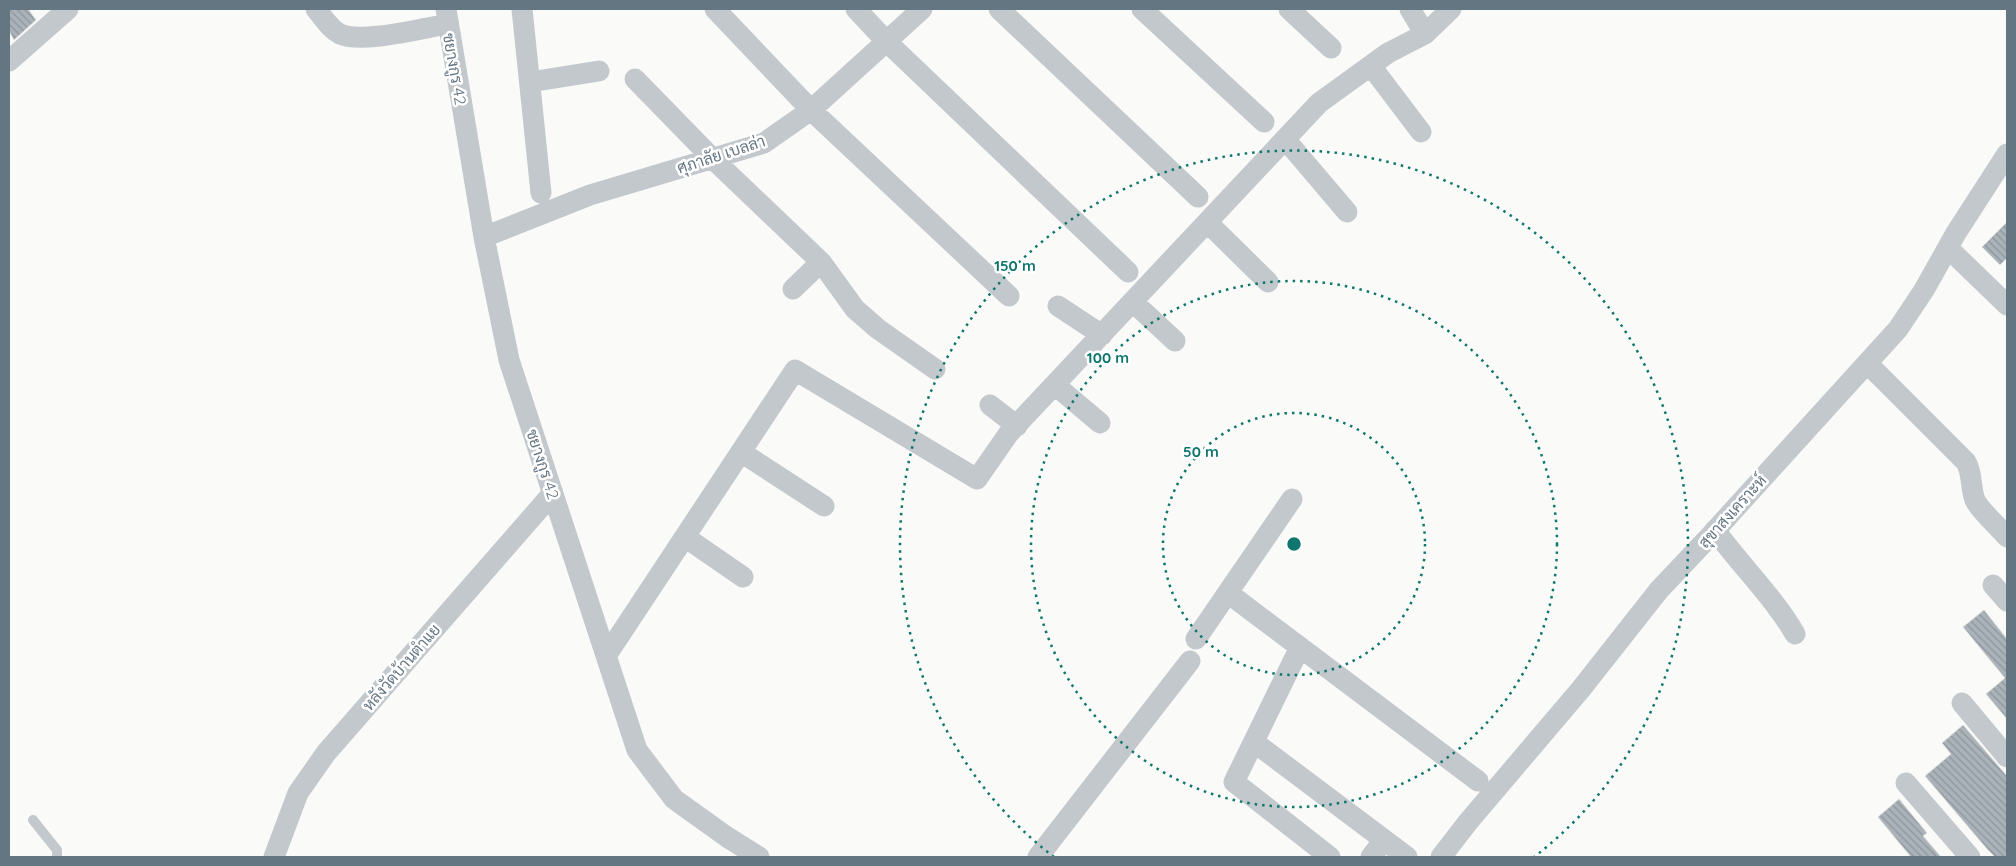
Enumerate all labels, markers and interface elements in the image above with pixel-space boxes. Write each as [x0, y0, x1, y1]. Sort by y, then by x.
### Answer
street label: ชยางกูร 42 [437, 32, 471, 107]
street label: ศุภาลัย เบลล่า [674, 130, 768, 180]
text: 150 m [994, 256, 1036, 275]
text: 100 m [1087, 348, 1129, 367]
street label: ชยางกูร 42 [520, 426, 564, 502]
text: 50 m [1183, 442, 1219, 461]
street label: สุขาสงเคราะห์ [1692, 469, 1772, 553]
centre of rings [1285, 535, 1303, 553]
street label: หลังวัดบ้านตำแย [358, 619, 444, 715]

